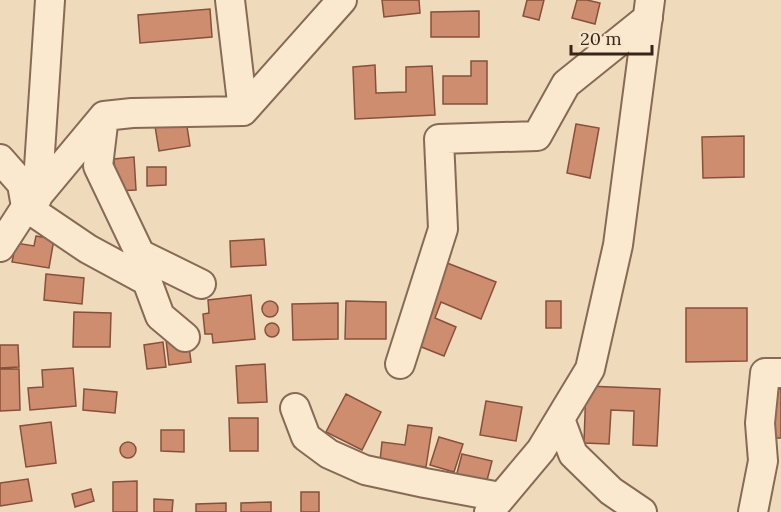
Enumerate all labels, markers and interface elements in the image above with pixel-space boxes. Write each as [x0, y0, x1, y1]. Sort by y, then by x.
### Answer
scale bar [571, 18, 652, 56]
text: 20 m [580, 27, 622, 50]

